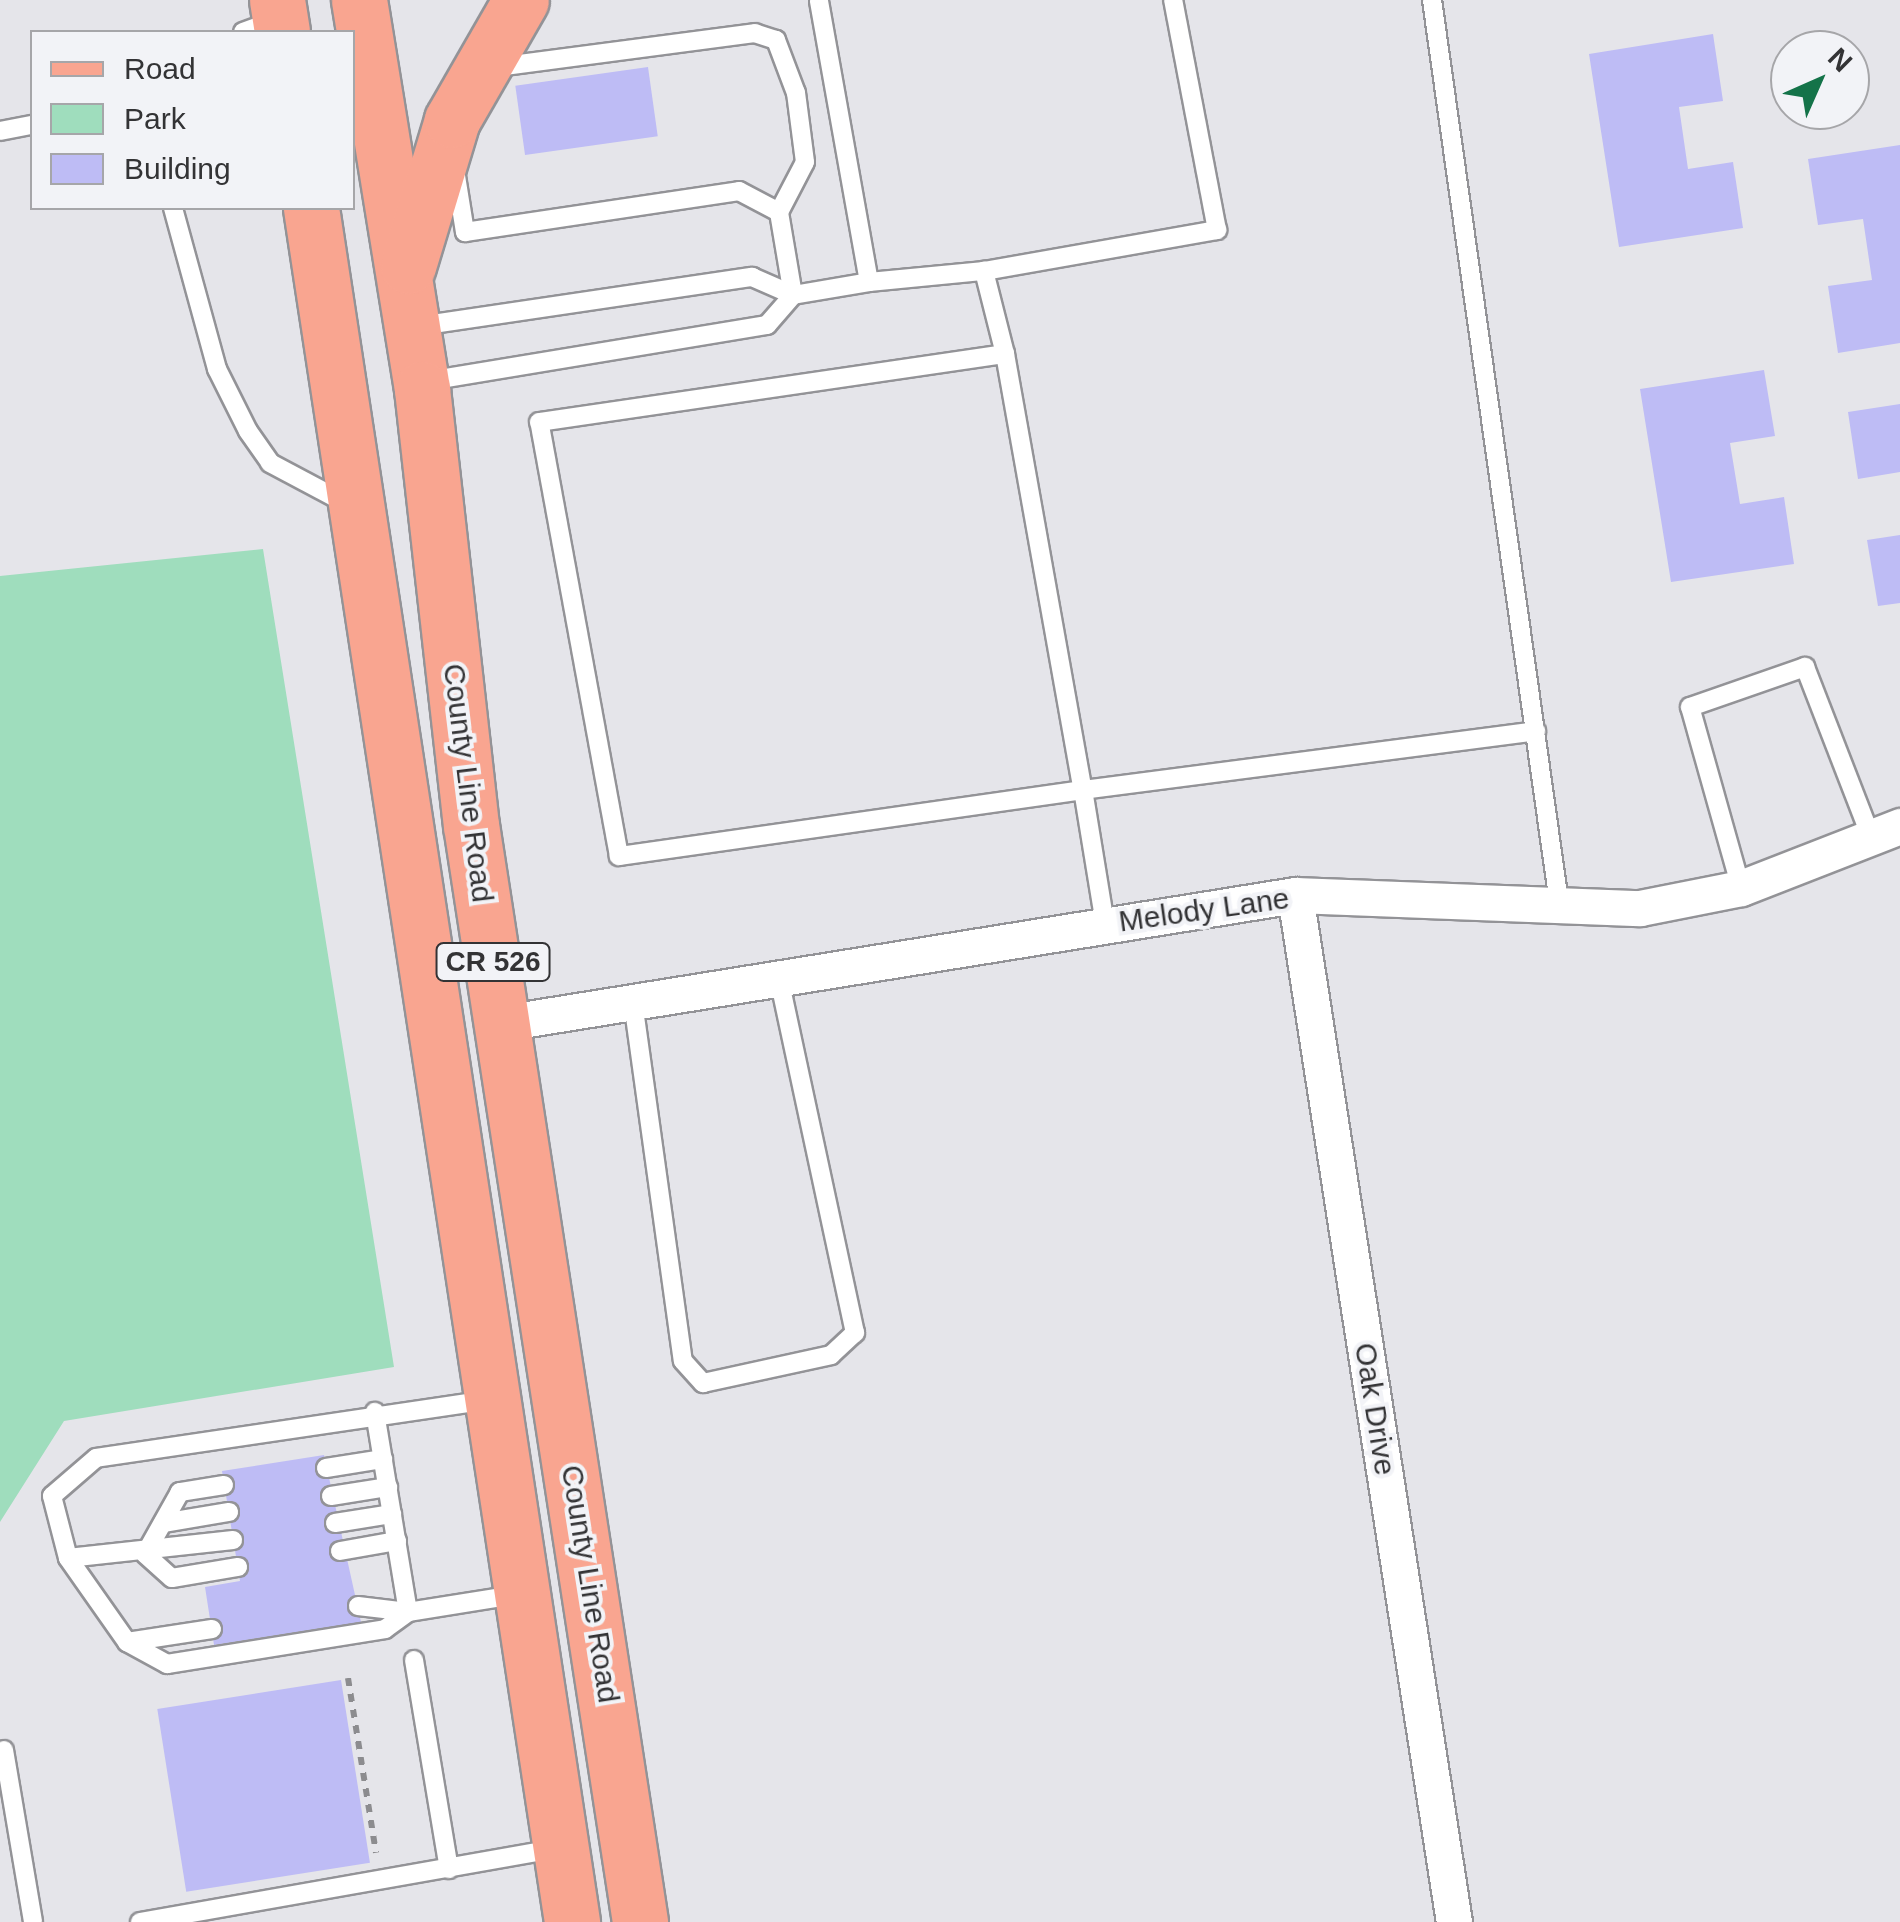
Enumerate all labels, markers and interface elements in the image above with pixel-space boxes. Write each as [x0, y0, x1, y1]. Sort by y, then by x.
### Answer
legend [30, 30, 355, 210]
north arrow [1770, 30, 1870, 130]
text: N [1822, 42, 1858, 78]
text: Road [124, 52, 196, 85]
text: Park [124, 102, 186, 135]
text: Building [124, 152, 231, 185]
street label: County Line Road [436, 662, 500, 904]
street label: Melody Lane [1116, 880, 1292, 940]
road number: CR 526 [436, 939, 550, 985]
street label: Oak Drive [1347, 1340, 1403, 1478]
street label: County Line Road [553, 1463, 627, 1705]

